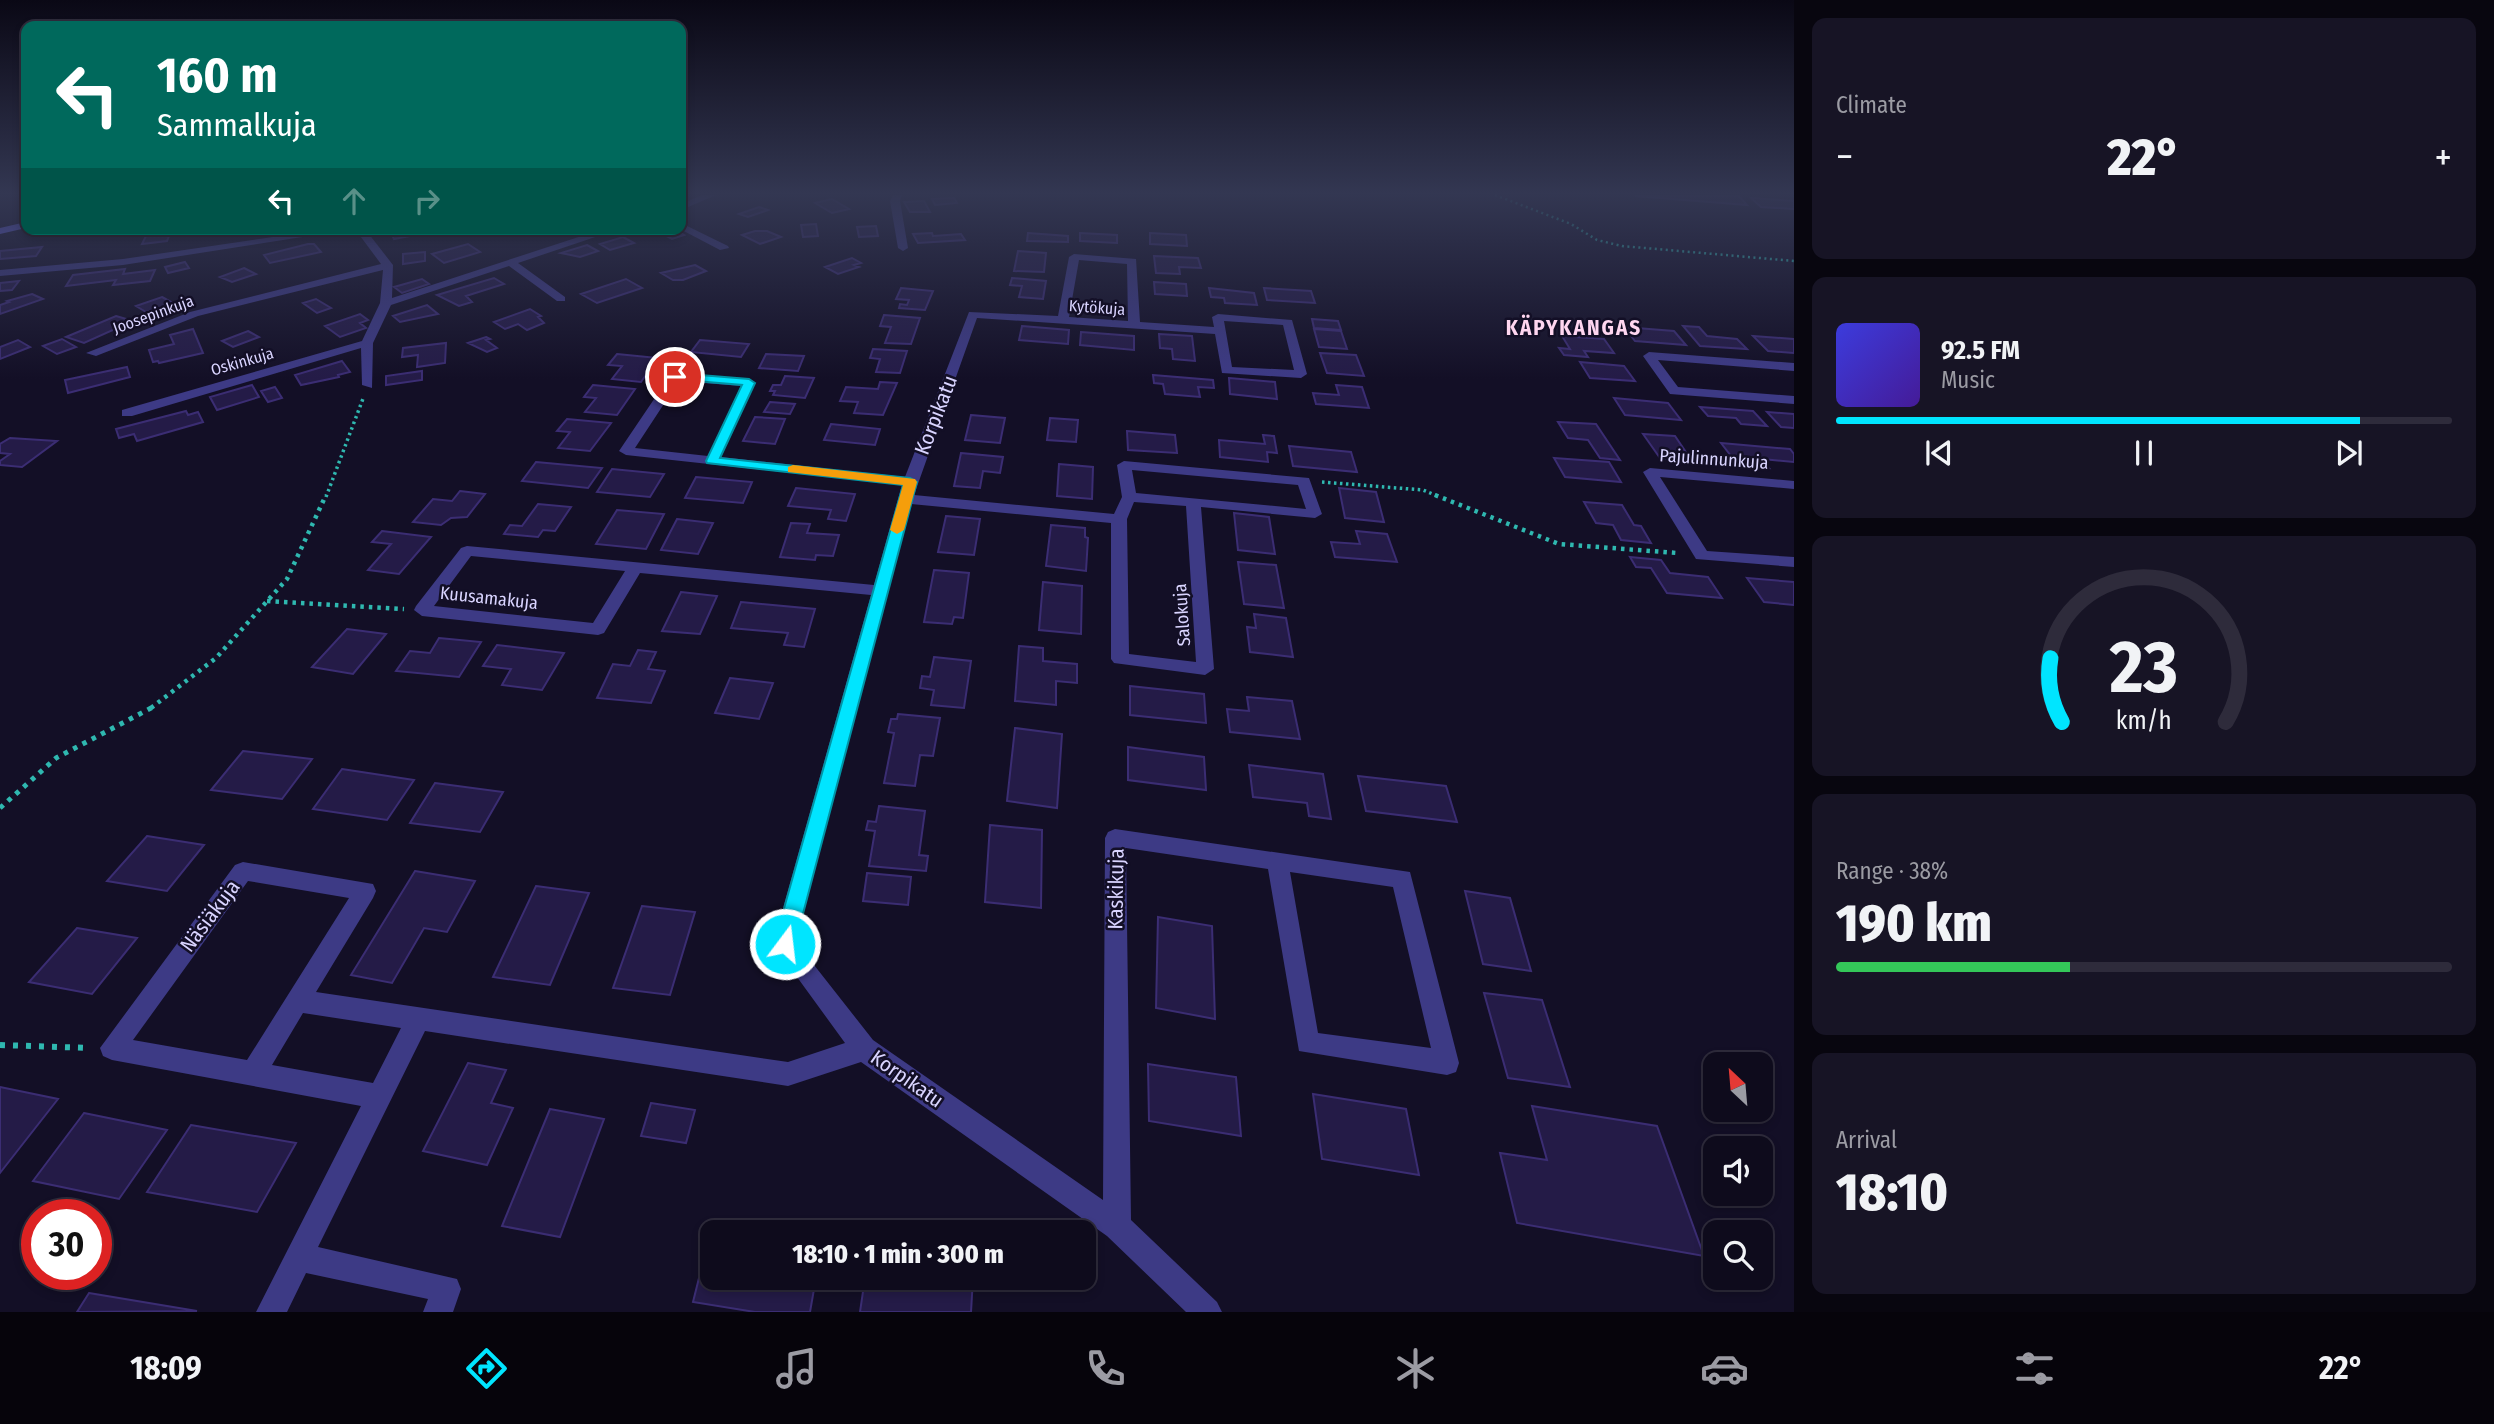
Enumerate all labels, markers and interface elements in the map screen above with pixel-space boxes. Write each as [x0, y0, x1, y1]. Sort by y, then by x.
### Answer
text: 160 m [157, 46, 278, 105]
icon: left [42, 49, 133, 140]
text: Climate [1836, 91, 1907, 119]
text: Sammalkuja [157, 106, 317, 144]
text: 22° [2107, 126, 2181, 189]
text: − [1836, 134, 1853, 180]
text: + [2435, 134, 2452, 180]
icon: left [262, 182, 300, 220]
icon: ahead [335, 182, 373, 220]
icon: right [408, 182, 446, 220]
street label: Joosepinkuja [110, 291, 196, 338]
street label: Kytökuja [1068, 296, 1126, 319]
district label: KÄPYKANGAS [1506, 314, 1642, 341]
text: 92.5 FM [1941, 335, 2020, 366]
street label: Oskinkuja [209, 343, 276, 379]
pin [645, 347, 705, 407]
icon: arrive [656, 358, 694, 396]
text: Music [1941, 366, 1995, 394]
street label: Korpikatu [909, 371, 963, 459]
icon: previous [1920, 434, 1958, 472]
icon: pause [2125, 434, 2163, 472]
icon: next [2330, 434, 2368, 472]
street label: Pajulinnunkuja [1659, 444, 1769, 474]
street label: Kuusamakuja [439, 582, 539, 614]
street label: Salokuja [1169, 583, 1195, 647]
text: 23 [2109, 624, 2178, 711]
text: km/h [2116, 706, 2172, 736]
street label: Kaskikuja [1102, 848, 1130, 930]
text: Range · 38% [1836, 857, 1948, 885]
street label: Näsiäkuja [174, 875, 246, 957]
text: 190 km [1836, 892, 1992, 955]
position arrow [748, 907, 822, 981]
street label: Korpikatu [865, 1044, 949, 1114]
north arrow [1703, 1052, 1773, 1122]
map controls [1703, 1052, 1773, 1290]
text: Arrival [1836, 1126, 1897, 1154]
button: sound [1703, 1136, 1773, 1206]
text: 18:10 [1836, 1161, 1948, 1224]
speed limit sign: 30 [21, 1199, 112, 1290]
button: search [1703, 1220, 1773, 1290]
text: 18:10 · 1 min · 300 m [792, 1239, 1004, 1270]
icon: directions [462, 1344, 511, 1393]
icon: music [772, 1344, 821, 1393]
icon: phone [1081, 1344, 1130, 1393]
icon: climate [1391, 1344, 1440, 1393]
icon: car [1700, 1344, 1749, 1393]
icon: filters [2010, 1344, 2059, 1393]
text: 18:09 [130, 1349, 202, 1387]
text: 22° [2319, 1349, 2364, 1387]

